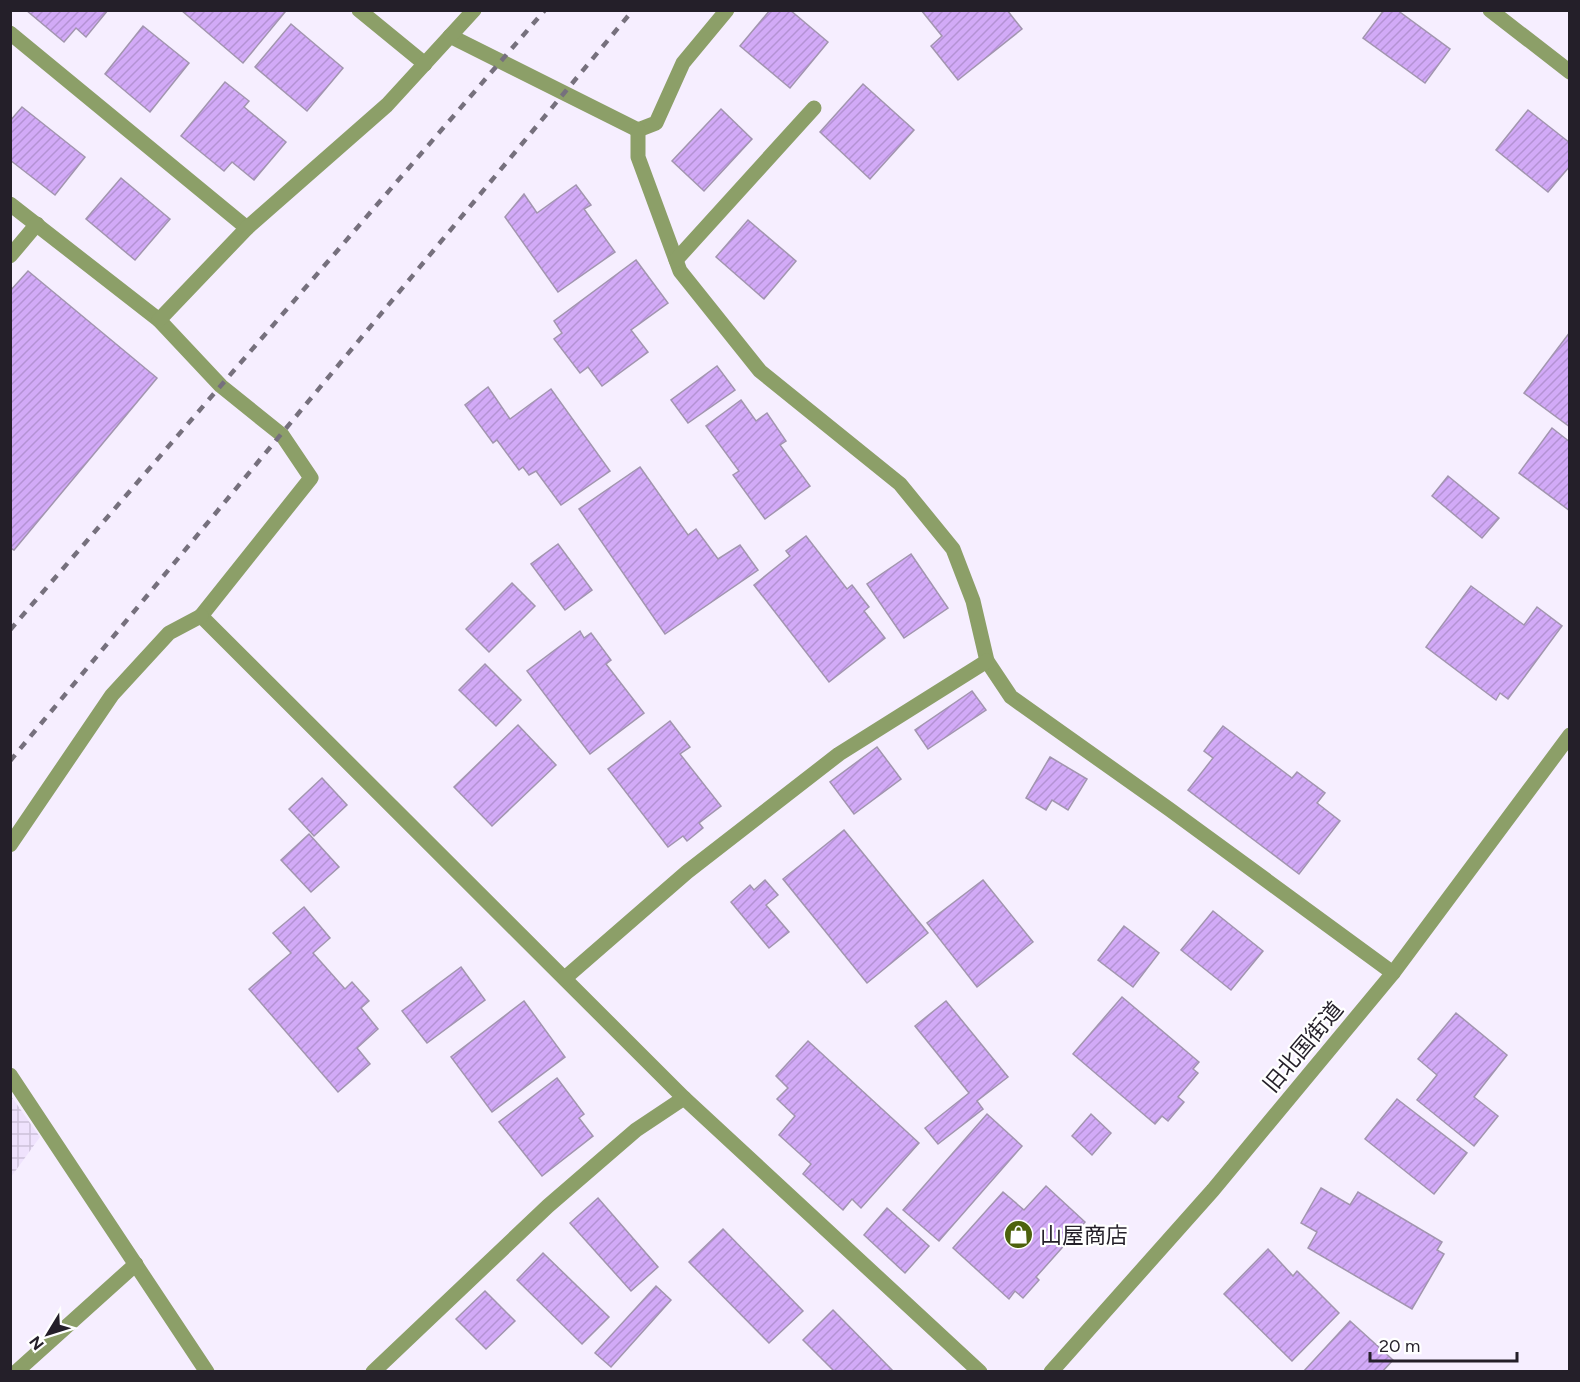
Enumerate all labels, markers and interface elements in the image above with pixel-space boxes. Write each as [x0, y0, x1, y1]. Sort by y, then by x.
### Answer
street label: 旧北国街道 [1257, 996, 1349, 1098]
shop icon: 山屋商店 [1003, 1219, 1035, 1251]
place label: 山屋商店 [1040, 1222, 1128, 1249]
north arrow [18, 1304, 78, 1364]
scale bar [1370, 1325, 1517, 1363]
text: N [25, 1332, 48, 1354]
text: 20 m [1379, 1335, 1420, 1357]

